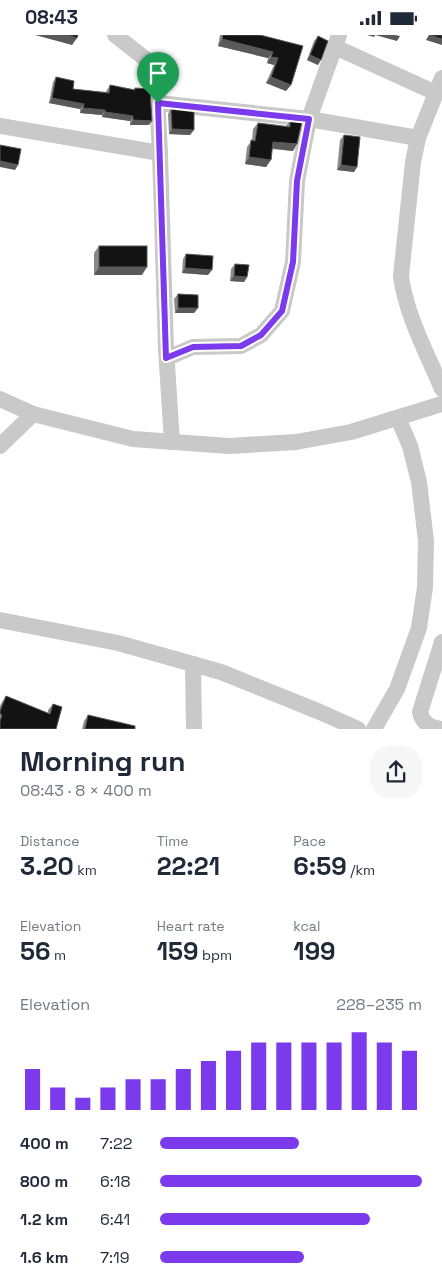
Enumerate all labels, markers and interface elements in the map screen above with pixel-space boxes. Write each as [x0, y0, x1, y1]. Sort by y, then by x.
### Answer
text: 08:43 [25, 5, 78, 30]
pin [137, 52, 179, 103]
icon: arrive [144, 59, 172, 87]
text: Morning run [20, 743, 185, 779]
button: share [370, 746, 422, 798]
text: 08:43 · 8 × 400 m [20, 780, 152, 801]
text: Distance [20, 832, 80, 850]
text: Time [157, 832, 189, 850]
text: Pace [293, 832, 326, 850]
text: 3.20 [20, 850, 74, 882]
text: 22:21 [157, 850, 220, 882]
text: 6:59 [293, 850, 347, 882]
text: km [74, 861, 97, 879]
text: /km [347, 861, 375, 879]
text: Elevation [20, 917, 81, 935]
text: Heart rate [157, 917, 225, 935]
text: kcal [293, 917, 320, 935]
text: 56 [20, 935, 50, 967]
text: 159 [157, 935, 198, 967]
text: 199 [293, 935, 336, 967]
text: m [50, 946, 66, 964]
text: bpm [198, 946, 232, 964]
text: Elevation [20, 994, 90, 1015]
text: 228–235 m [336, 994, 422, 1015]
text: 400 m [20, 1133, 69, 1154]
text: 7:22 [100, 1133, 132, 1154]
text: 800 m [20, 1171, 68, 1192]
text: 6:18 [100, 1171, 131, 1192]
text: 1.2 km [20, 1209, 68, 1230]
text: 6:41 [100, 1209, 130, 1230]
text: 1.6 km [20, 1247, 68, 1268]
text: 7:19 [100, 1247, 130, 1268]

